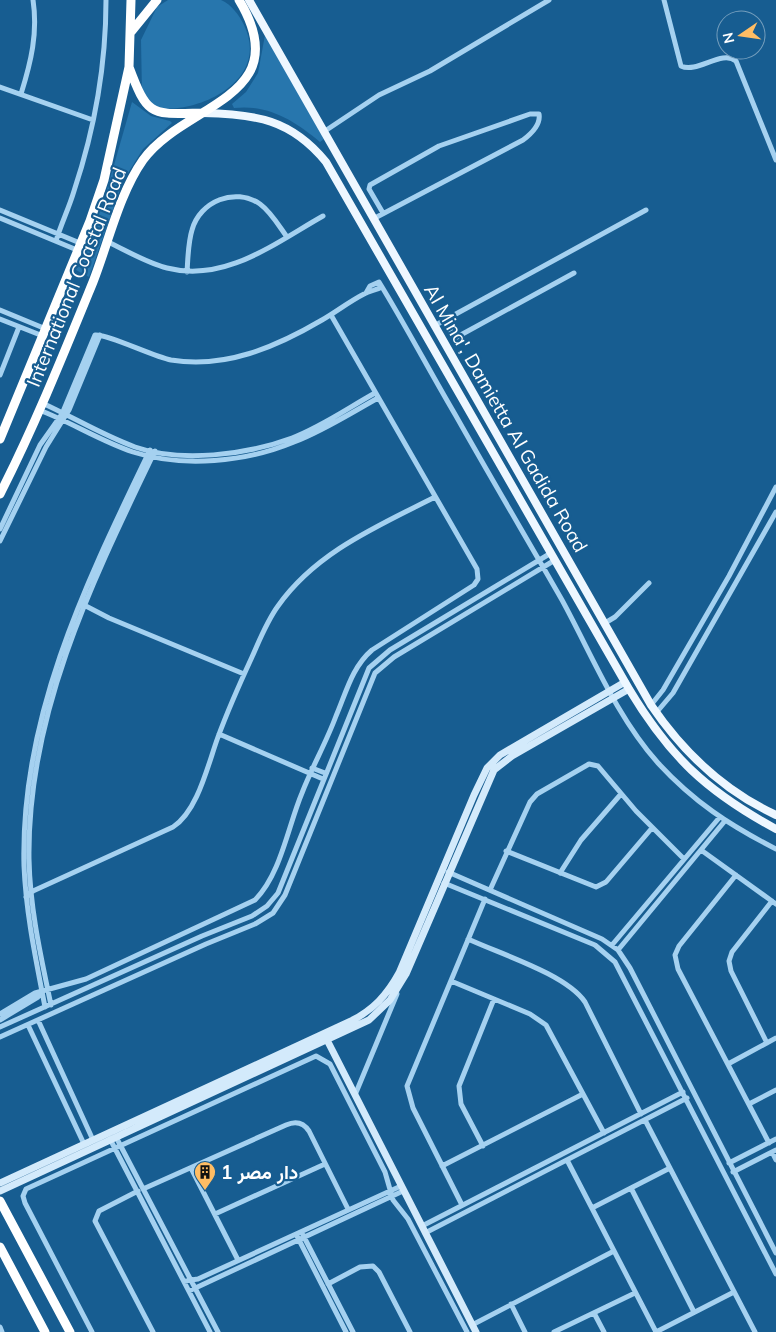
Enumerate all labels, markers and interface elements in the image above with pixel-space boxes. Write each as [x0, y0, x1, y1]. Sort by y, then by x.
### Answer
north arrow [716, 10, 766, 60]
text: N [718, 31, 738, 45]
street label: International Coastal Road [21, 164, 131, 390]
street label: Al Mina', Damietta Al Gadida Road [419, 280, 593, 556]
building icon: دار مصر 1 [193, 1160, 217, 1191]
place label: دار مصر 1 [221, 1160, 298, 1185]

